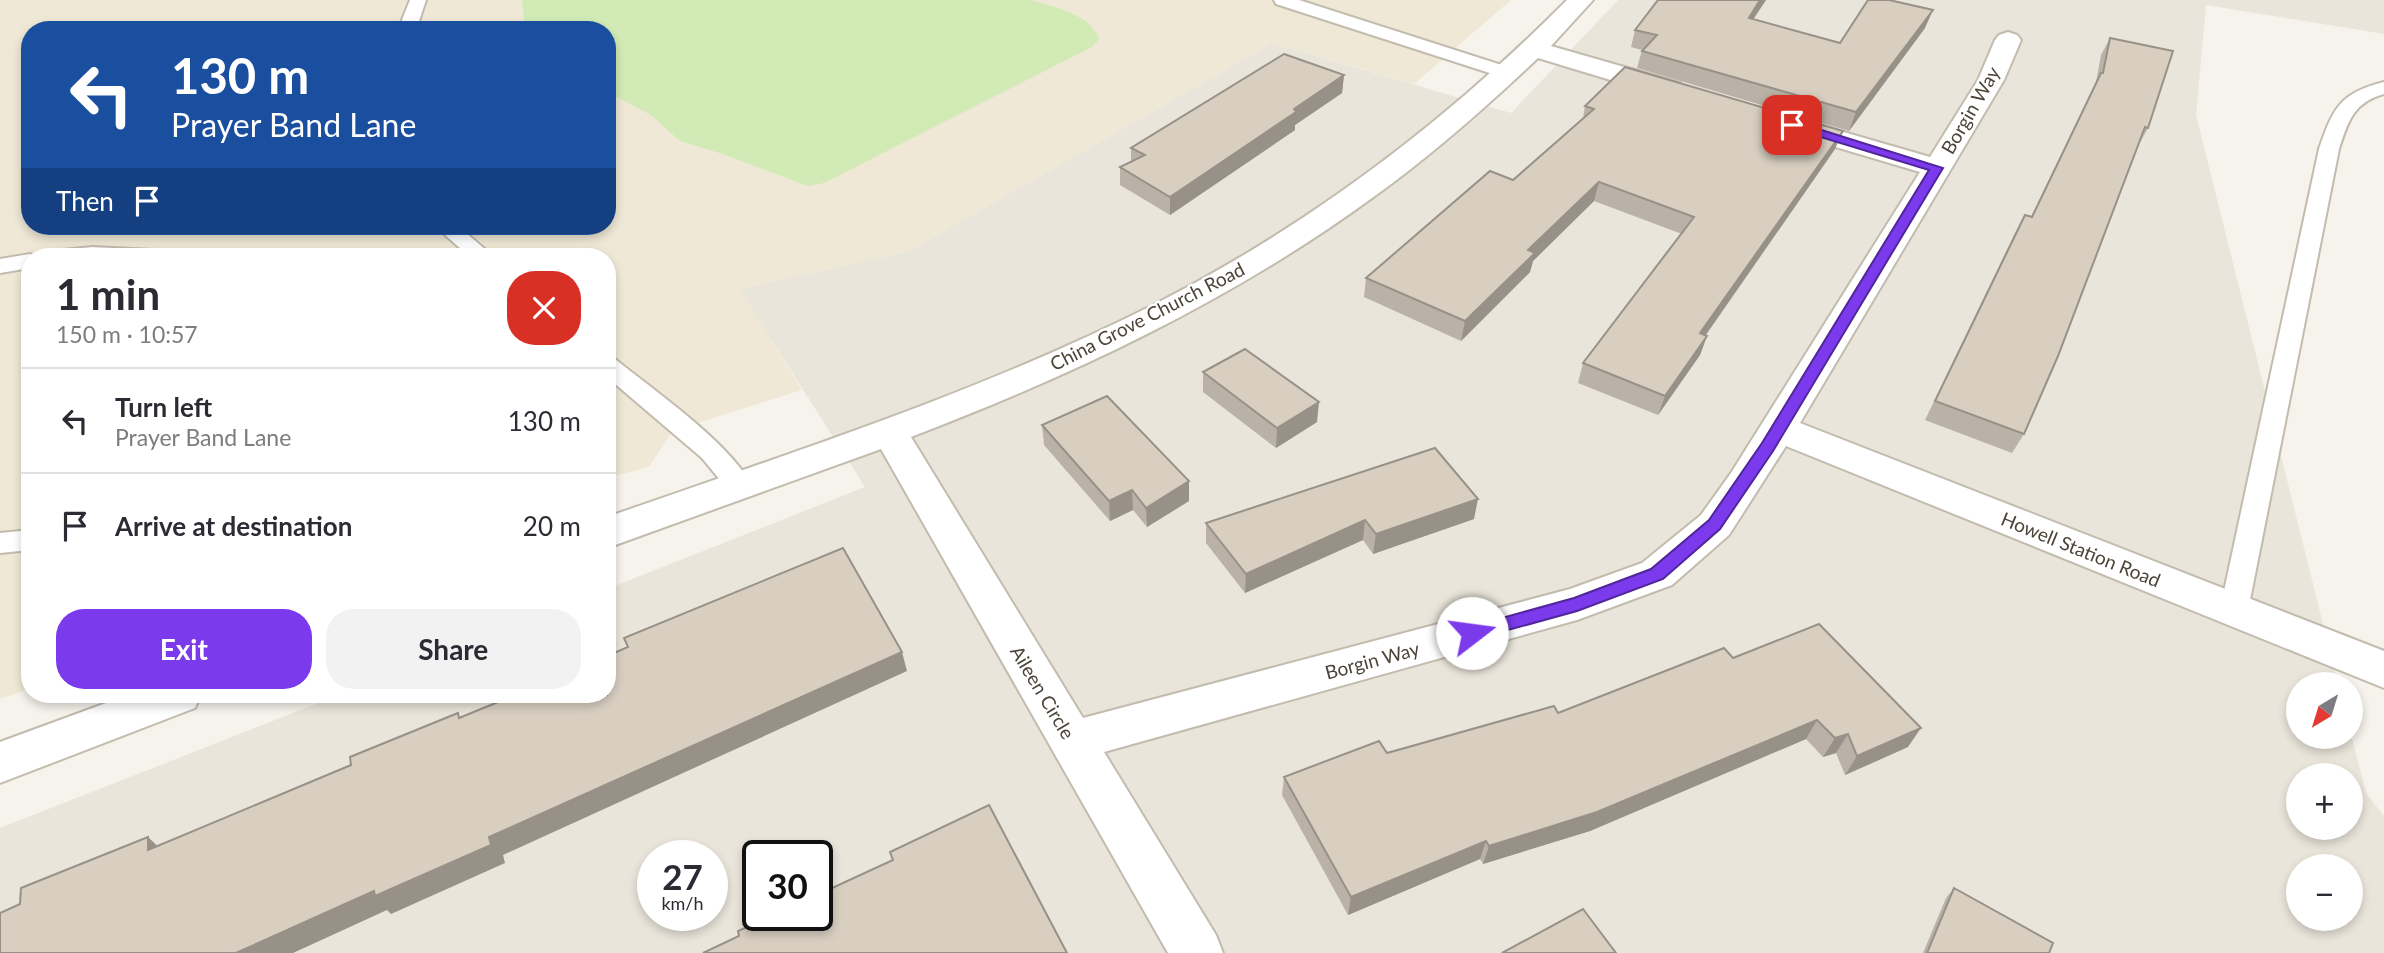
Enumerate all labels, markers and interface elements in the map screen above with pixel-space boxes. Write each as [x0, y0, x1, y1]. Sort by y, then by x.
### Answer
text: 130 m [171, 46, 309, 104]
icon: left [56, 49, 147, 140]
street label: Borgin Way [1936, 62, 2004, 158]
pin [1762, 95, 1822, 155]
text: Prayer Band Lane [171, 105, 416, 144]
icon: arrive [1773, 106, 1811, 144]
icon: arrive [128, 182, 166, 220]
text: Then [56, 185, 114, 217]
street label: China Grove Church Road [1046, 257, 1248, 375]
text: 1 min [56, 269, 160, 319]
button: close [507, 271, 581, 345]
text: 150 m · 10:57 [56, 320, 198, 348]
text: Turn left [115, 391, 212, 423]
icon: left [56, 402, 94, 440]
text: 130 m [508, 405, 581, 437]
text: Prayer Band Lane [115, 423, 291, 451]
icon: arrive [56, 507, 94, 545]
street label: Howell Station Road [1998, 507, 2164, 591]
text: Arrive at destination [115, 510, 352, 542]
text: 20 m [523, 510, 581, 542]
position arrow [1435, 596, 1509, 670]
button: Exit [56, 609, 312, 689]
button: Share [326, 609, 581, 689]
street label: Borgin Way [1322, 636, 1422, 684]
street label: Aileen Circle [1006, 641, 1080, 743]
north arrow [2286, 672, 2362, 749]
map controls [2286, 672, 2363, 931]
button: + [2286, 763, 2363, 840]
speed limit sign: 30 [742, 840, 833, 931]
button: − [2286, 854, 2363, 931]
text: 27 [662, 855, 703, 897]
text: km/h [661, 892, 704, 914]

